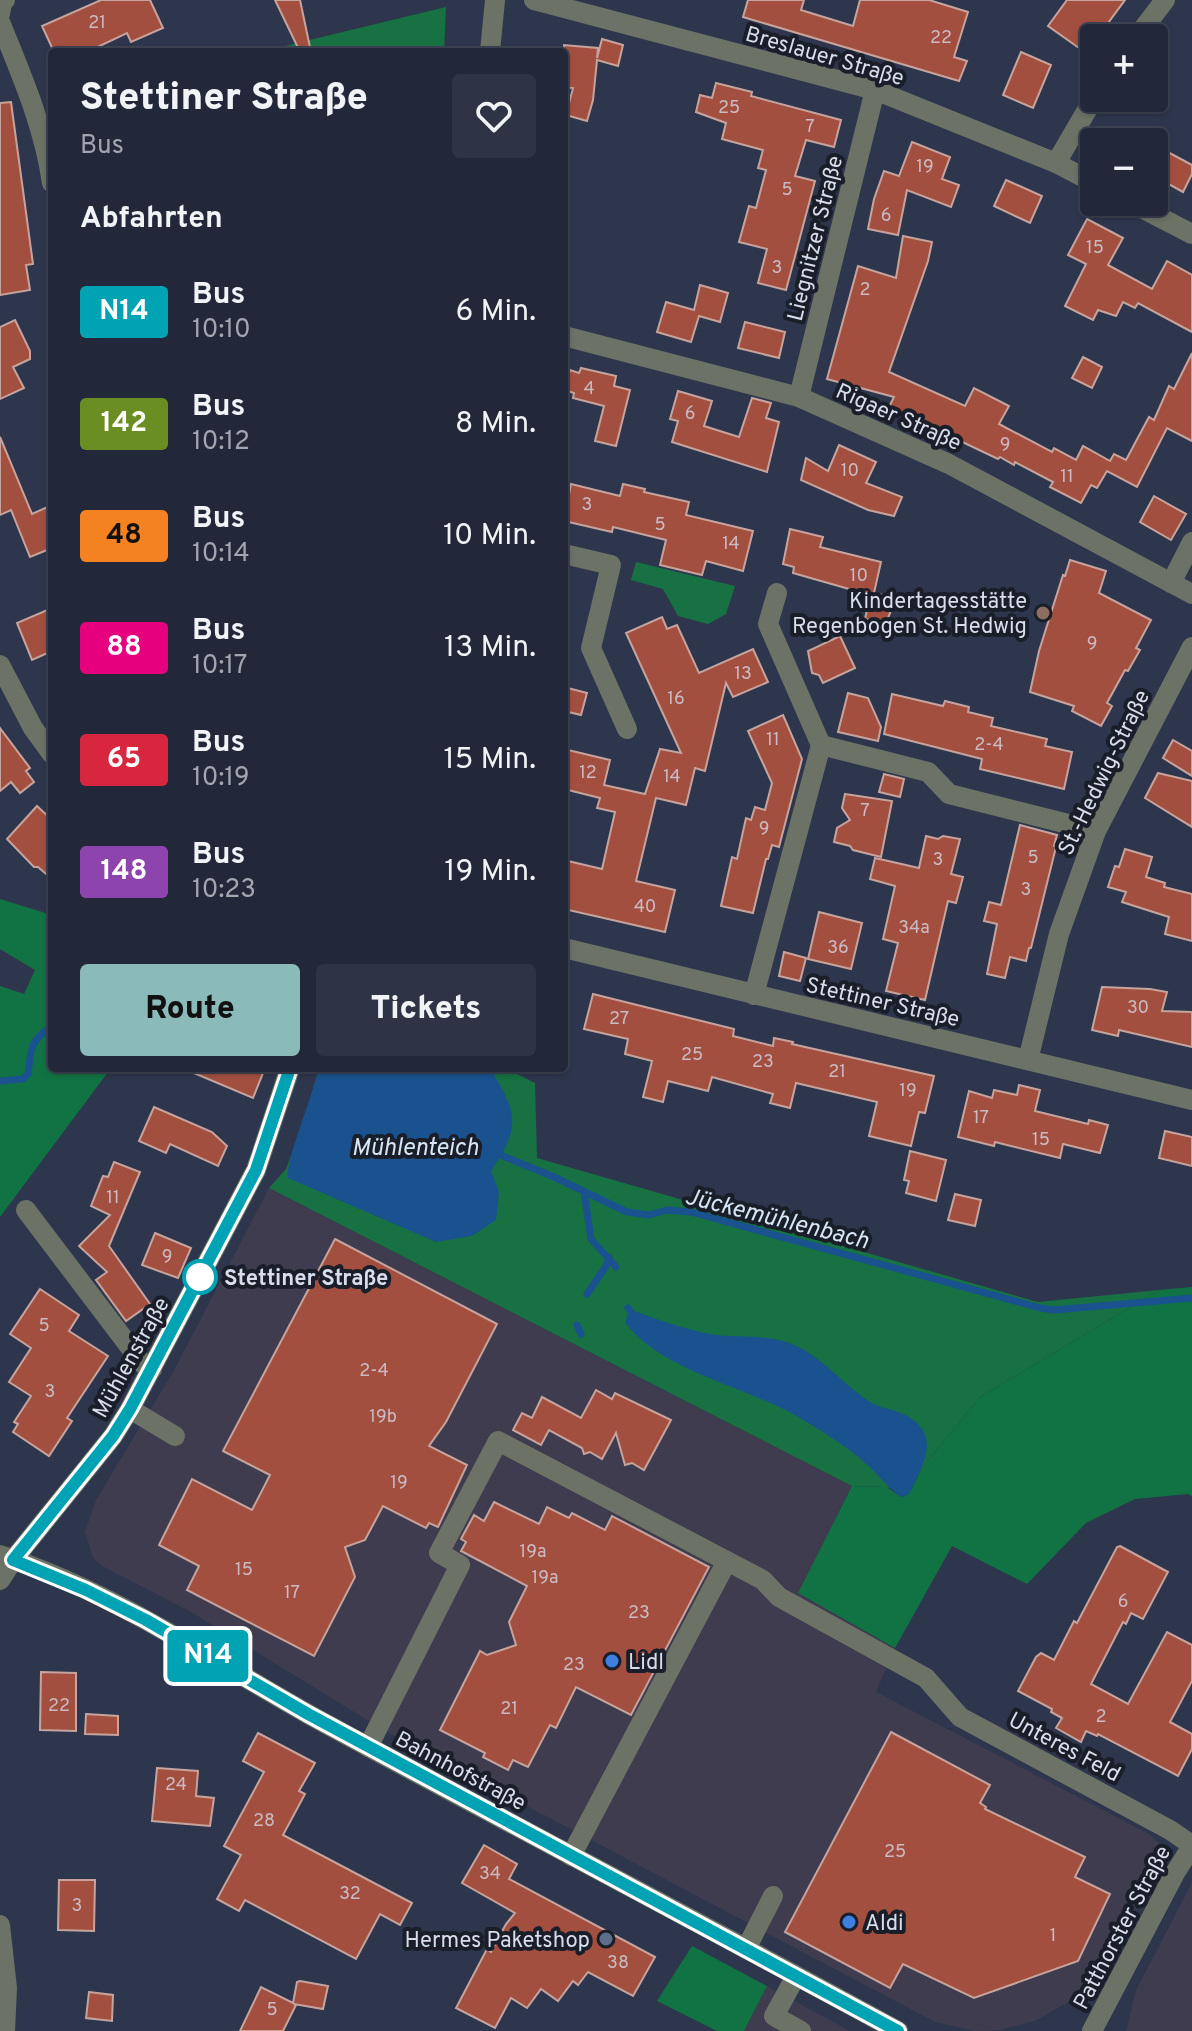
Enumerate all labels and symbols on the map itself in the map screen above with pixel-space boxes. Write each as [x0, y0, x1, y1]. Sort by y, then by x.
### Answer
house number: 21 [88, 12, 106, 35]
street label: Breslauer Straße [742, 22, 907, 93]
house number: 22 [930, 27, 952, 50]
house number: 25 [718, 97, 740, 120]
house number: 7 [805, 116, 815, 139]
street label: Liegnitzer Straße [783, 153, 850, 324]
house number: 19 [916, 156, 934, 179]
house number: 5 [781, 179, 793, 202]
house number: 6 [881, 205, 891, 228]
house number: 15 [1086, 237, 1104, 260]
house number: 3 [772, 257, 782, 280]
house number: 2 [859, 279, 871, 302]
house number: 4 [583, 378, 595, 401]
street label: Rigaer Straße [831, 379, 965, 458]
house number: 6 [685, 403, 695, 426]
house number: 9 [1000, 434, 1010, 457]
house number: 10 [841, 460, 859, 483]
house number: 11 [1060, 466, 1074, 489]
house number: 3 [582, 494, 592, 517]
house number: 5 [654, 514, 666, 537]
house number: 14 [722, 533, 740, 556]
house number: 10 [850, 565, 868, 588]
place label: Kindertagesstätte Regenbogen St. Hedwig [792, 589, 1027, 641]
marker: Kindertagesstätte Regenbogen St. Hedwig [1034, 604, 1052, 622]
house number: 9 [1087, 633, 1097, 656]
house number: 13 [734, 663, 752, 686]
street label: St.-Hedwig-Straße [1054, 686, 1157, 860]
house number: 16 [667, 688, 685, 711]
house number: 11 [766, 729, 780, 752]
house number: 2-4 [974, 734, 1004, 757]
house number: 12 [579, 762, 597, 785]
house number: 14 [663, 766, 681, 789]
house number: 7 [860, 800, 870, 823]
house number: 9 [759, 818, 769, 841]
house number: 5 [1027, 847, 1039, 870]
house number: 3 [933, 849, 943, 872]
house number: 3 [1021, 879, 1031, 902]
house number: 40 [634, 896, 656, 919]
house number: 34a [898, 917, 930, 940]
house number: 36 [827, 937, 849, 960]
street label: Stettiner Straße [803, 973, 962, 1034]
house number: 30 [1127, 997, 1149, 1020]
house number: 27 [609, 1008, 629, 1031]
house number: 25 [681, 1044, 703, 1067]
house number: 23 [752, 1051, 774, 1074]
house number: 21 [828, 1061, 846, 1084]
house number: 19 [899, 1080, 917, 1103]
house number: 17 [973, 1107, 989, 1130]
house number: 15 [1032, 1129, 1050, 1152]
water label: Mühlenteich [352, 1134, 478, 1164]
water label: Jückemühlenbach [681, 1183, 872, 1257]
house number: 11 [106, 1187, 120, 1210]
house number: 9 [162, 1246, 172, 1269]
marker: Stettiner Straße [183, 1260, 217, 1294]
place label: Stettiner Straße [224, 1266, 388, 1293]
street label: Mühlenstraße [88, 1293, 176, 1423]
house number: 5 [38, 1315, 50, 1338]
house number: 2-4 [359, 1360, 389, 1383]
house number: 3 [45, 1381, 55, 1404]
house number: 19b [369, 1406, 397, 1429]
house number: 19 [390, 1472, 408, 1495]
house number: 19a [520, 1541, 546, 1564]
house number: 15 [235, 1559, 253, 1582]
house number: 19a [532, 1567, 558, 1590]
house number: 17 [284, 1582, 300, 1605]
house number: 6 [1118, 1591, 1128, 1614]
house number: 23 [628, 1602, 650, 1625]
line badge: N14 [162, 1630, 254, 1682]
place label: Lidl [628, 1650, 664, 1677]
marker: Lidl [603, 1652, 621, 1670]
house number: 23 [563, 1654, 585, 1677]
house number: 22 [48, 1695, 70, 1718]
house number: 21 [500, 1698, 518, 1721]
house number: 2 [1095, 1706, 1107, 1729]
street label: Unteres Feld [1003, 1707, 1124, 1789]
street label: Bahnhofstraße [390, 1726, 530, 1818]
house number: 24 [165, 1774, 187, 1797]
house number: 28 [253, 1810, 275, 1833]
house number: 25 [884, 1841, 906, 1864]
street label: Patthorster Straße [1069, 1842, 1178, 2015]
house number: 34 [479, 1863, 501, 1886]
house number: 32 [339, 1883, 361, 1906]
house number: 3 [72, 1895, 82, 1918]
place label: Aldi [865, 1911, 904, 1938]
marker: Aldi [840, 1913, 858, 1931]
house number: 1 [1050, 1925, 1056, 1948]
place label: Hermes Paketshop [405, 1928, 590, 1955]
marker: Hermes Paketshop [597, 1930, 615, 1948]
house number: 38 [607, 1952, 629, 1975]
house number: 5 [266, 1999, 278, 2022]

